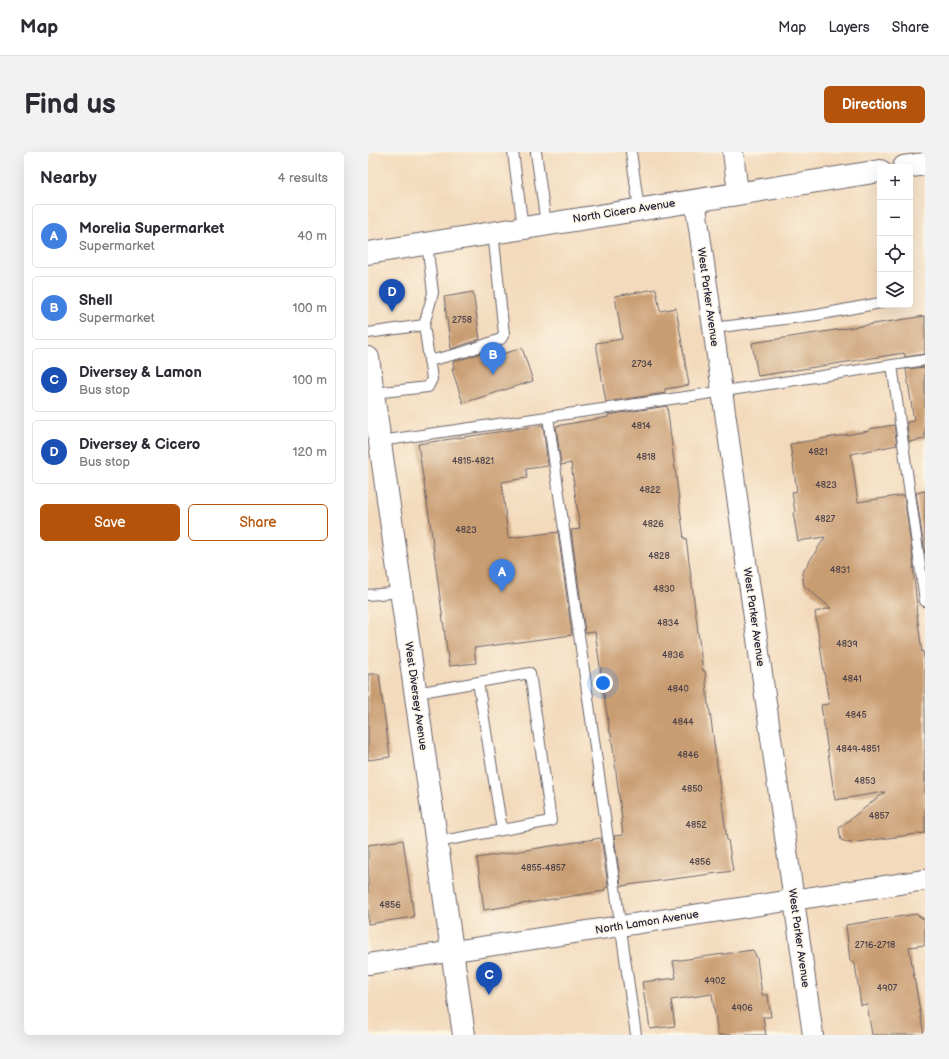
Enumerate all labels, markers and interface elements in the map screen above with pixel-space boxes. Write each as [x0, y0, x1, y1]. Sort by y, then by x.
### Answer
text: Map [20, 16, 58, 39]
text: Map [778, 19, 806, 36]
text: Layers [828, 19, 870, 36]
text: Share [892, 19, 929, 36]
button: Directions [824, 86, 925, 123]
text: Find us [24, 88, 116, 121]
map controls [877, 164, 913, 308]
button: + [877, 164, 913, 200]
text: Nearby [40, 168, 97, 188]
text: 4 results [278, 170, 328, 186]
street label: North Cicero Avenue [572, 196, 677, 226]
button: − [877, 200, 913, 236]
text: Morelia Supermarket [79, 219, 224, 238]
text: A [50, 228, 58, 244]
text: 40 m [297, 228, 327, 244]
button: locate [877, 236, 913, 272]
text: Supermarket [79, 238, 155, 254]
street label: West Parker Avenue [695, 247, 721, 348]
button: layers [877, 272, 913, 308]
pin: D [379, 279, 405, 312]
text: Shell [79, 291, 112, 310]
text: B [49, 300, 59, 316]
text: 100 m [292, 300, 327, 316]
text: Supermarket [79, 310, 155, 326]
house number: 2758 [452, 315, 472, 326]
pin: B [480, 342, 506, 375]
house number: 2734 [632, 359, 653, 370]
text: Diversey & Lamon [79, 363, 202, 382]
text: C [49, 372, 59, 388]
text: 100 m [292, 372, 327, 388]
text: Bus stop [79, 382, 130, 398]
house number: 4814 [631, 421, 651, 432]
text: Diversey & Cicero [79, 435, 200, 454]
text: D [49, 444, 59, 460]
text: 120 m [292, 444, 327, 460]
house number: 4821 [808, 447, 828, 458]
house number: 4818 [636, 452, 656, 463]
text: Bus stop [79, 454, 130, 470]
house number: 4815-4821 [452, 456, 494, 467]
house number: 4823 [815, 480, 837, 491]
house number: 4822 [639, 485, 661, 496]
button: Save [40, 504, 180, 541]
button: Share [188, 504, 328, 541]
house number: 4827 [815, 514, 836, 525]
house number: 4826 [642, 519, 664, 530]
house number: 4823 [455, 525, 477, 536]
house number: 4828 [648, 551, 670, 562]
pin: A [489, 559, 515, 592]
house number: 4831 [830, 565, 850, 576]
street label: West Parker Avenue [741, 567, 767, 668]
house number: 4830 [653, 584, 675, 595]
house number: 4834 [657, 618, 679, 629]
house number: 4839 [836, 639, 858, 650]
street label: West Diversey Avenue [402, 641, 430, 752]
house number: 4836 [662, 650, 684, 661]
your location [593, 673, 613, 693]
house number: 4841 [842, 674, 862, 685]
house number: 4840 [667, 684, 689, 695]
house number: 4845 [845, 710, 867, 721]
house number: 4844 [672, 717, 694, 728]
house number: 4849-4851 [836, 744, 880, 755]
house number: 4846 [677, 750, 699, 761]
house number: 4853 [854, 776, 876, 787]
house number: 4850 [681, 784, 703, 795]
house number: 4857 [869, 811, 890, 822]
house number: 4852 [685, 820, 707, 831]
house number: 4856 [689, 857, 711, 868]
house number: 4855-4857 [521, 863, 566, 874]
street label: West Parker Avenue [786, 888, 812, 989]
house number: 4856 [379, 900, 401, 911]
street label: North Lamon Avenue [594, 907, 700, 937]
house number: 2716-2718 [855, 940, 895, 951]
pin: C [476, 962, 502, 995]
house number: 4902 [704, 976, 726, 987]
house number: 4907 [877, 983, 898, 994]
house number: 4906 [731, 1003, 753, 1014]

